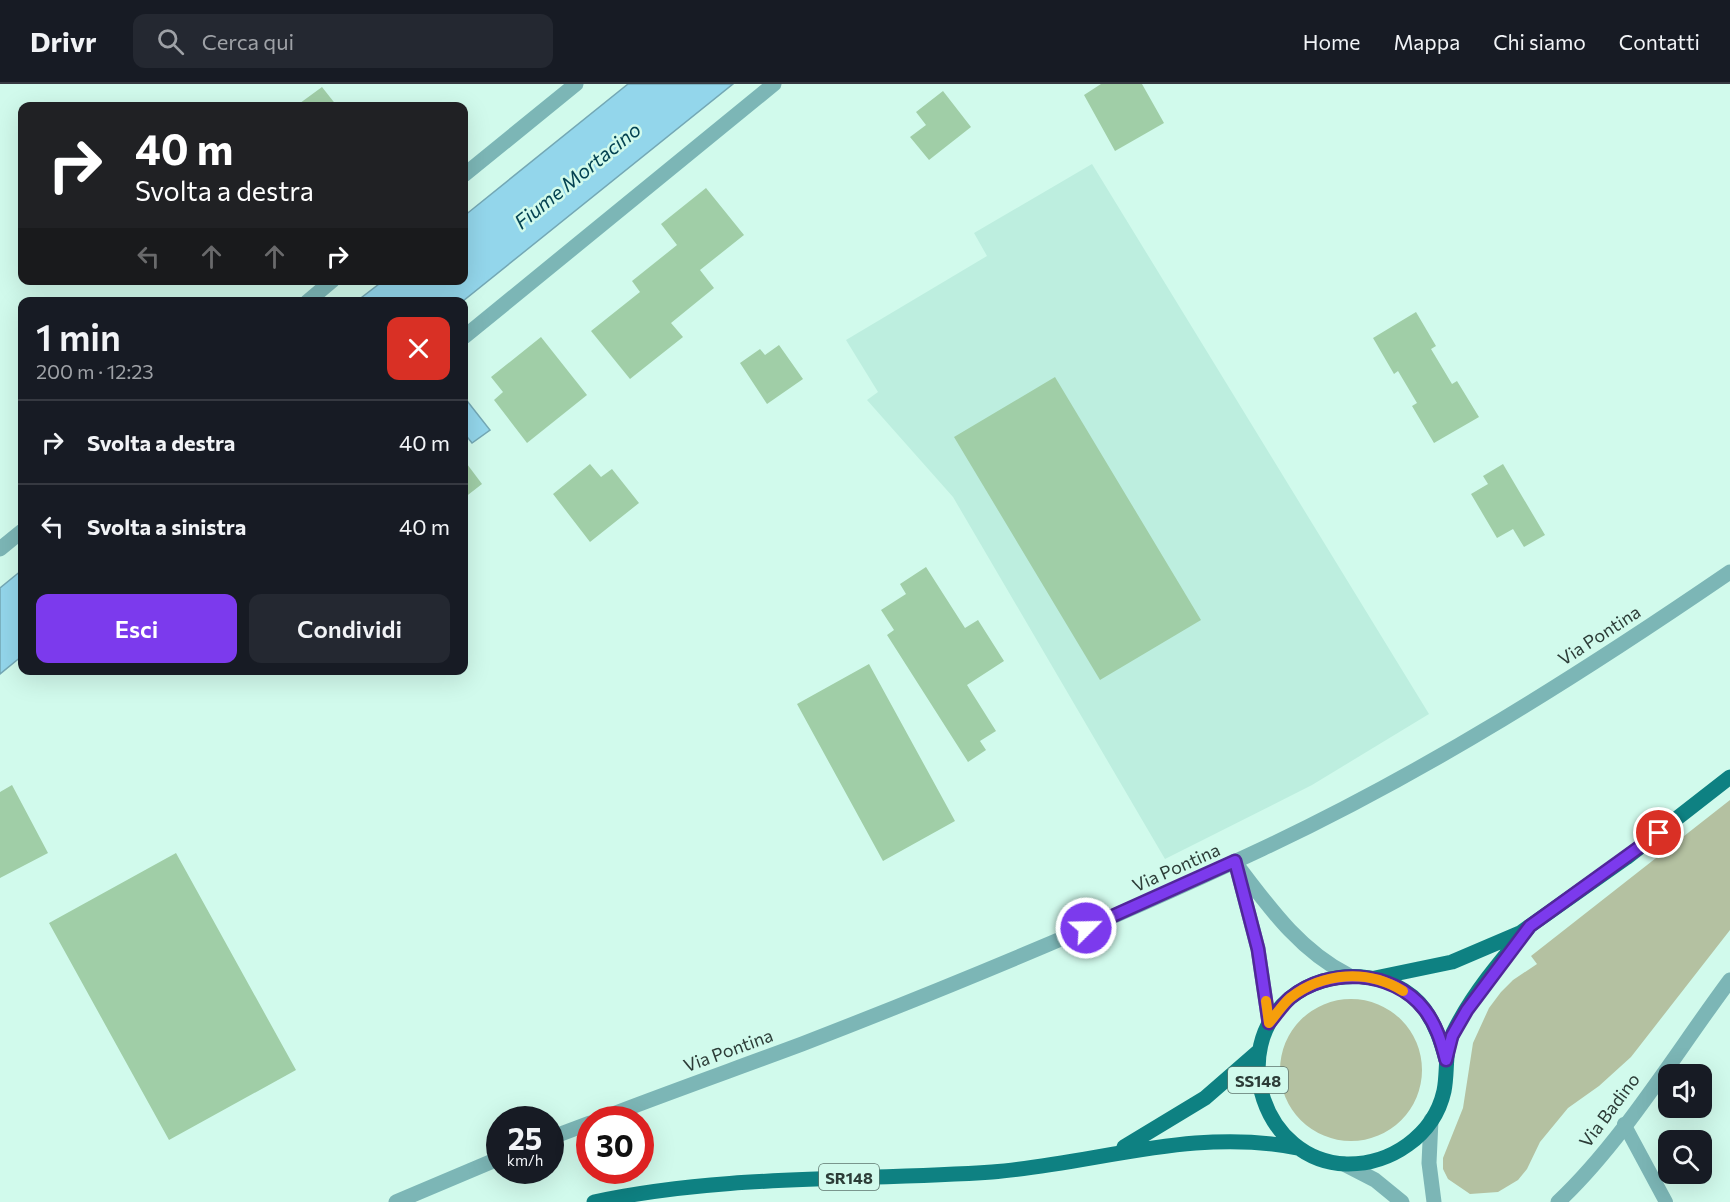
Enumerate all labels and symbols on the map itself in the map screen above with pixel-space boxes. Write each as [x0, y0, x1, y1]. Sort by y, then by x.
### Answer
water label: Fiume Mortacino [509, 117, 645, 233]
street label: Via Pontina [1554, 600, 1644, 670]
pin [1633, 807, 1684, 858]
street label: Via Pontina [1129, 838, 1223, 896]
position arrow [1054, 896, 1118, 960]
street label: Via Pontina [680, 1024, 776, 1076]
road number: SS148 [1228, 1067, 1288, 1093]
street label: Via Badino [1574, 1069, 1644, 1151]
speed limit sign: 30 [576, 1106, 654, 1184]
road number: SR148 [819, 1164, 879, 1190]

